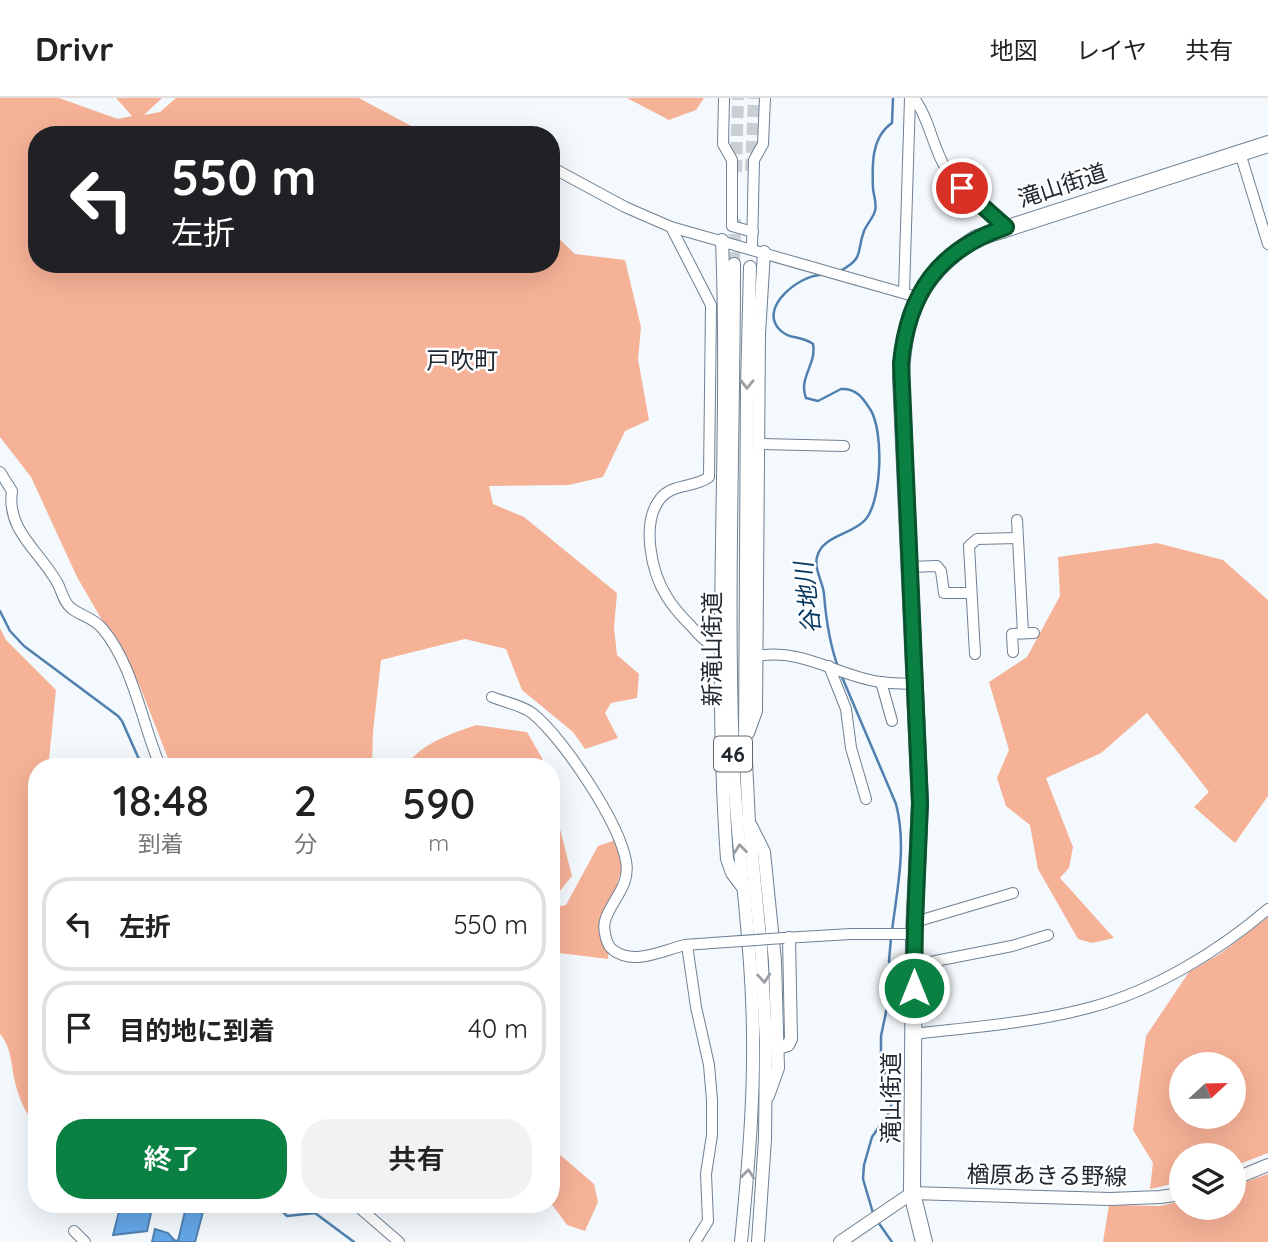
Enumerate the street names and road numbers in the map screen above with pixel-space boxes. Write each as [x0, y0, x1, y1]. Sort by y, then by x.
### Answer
street label: 滝山街道 [1014, 157, 1110, 213]
street label: 新滝山街道 [697, 592, 726, 707]
road number: 46 [714, 736, 752, 772]
street label: 滝山街道 [876, 1052, 905, 1144]
street label: 楢原あきる野線 [966, 1159, 1128, 1191]

